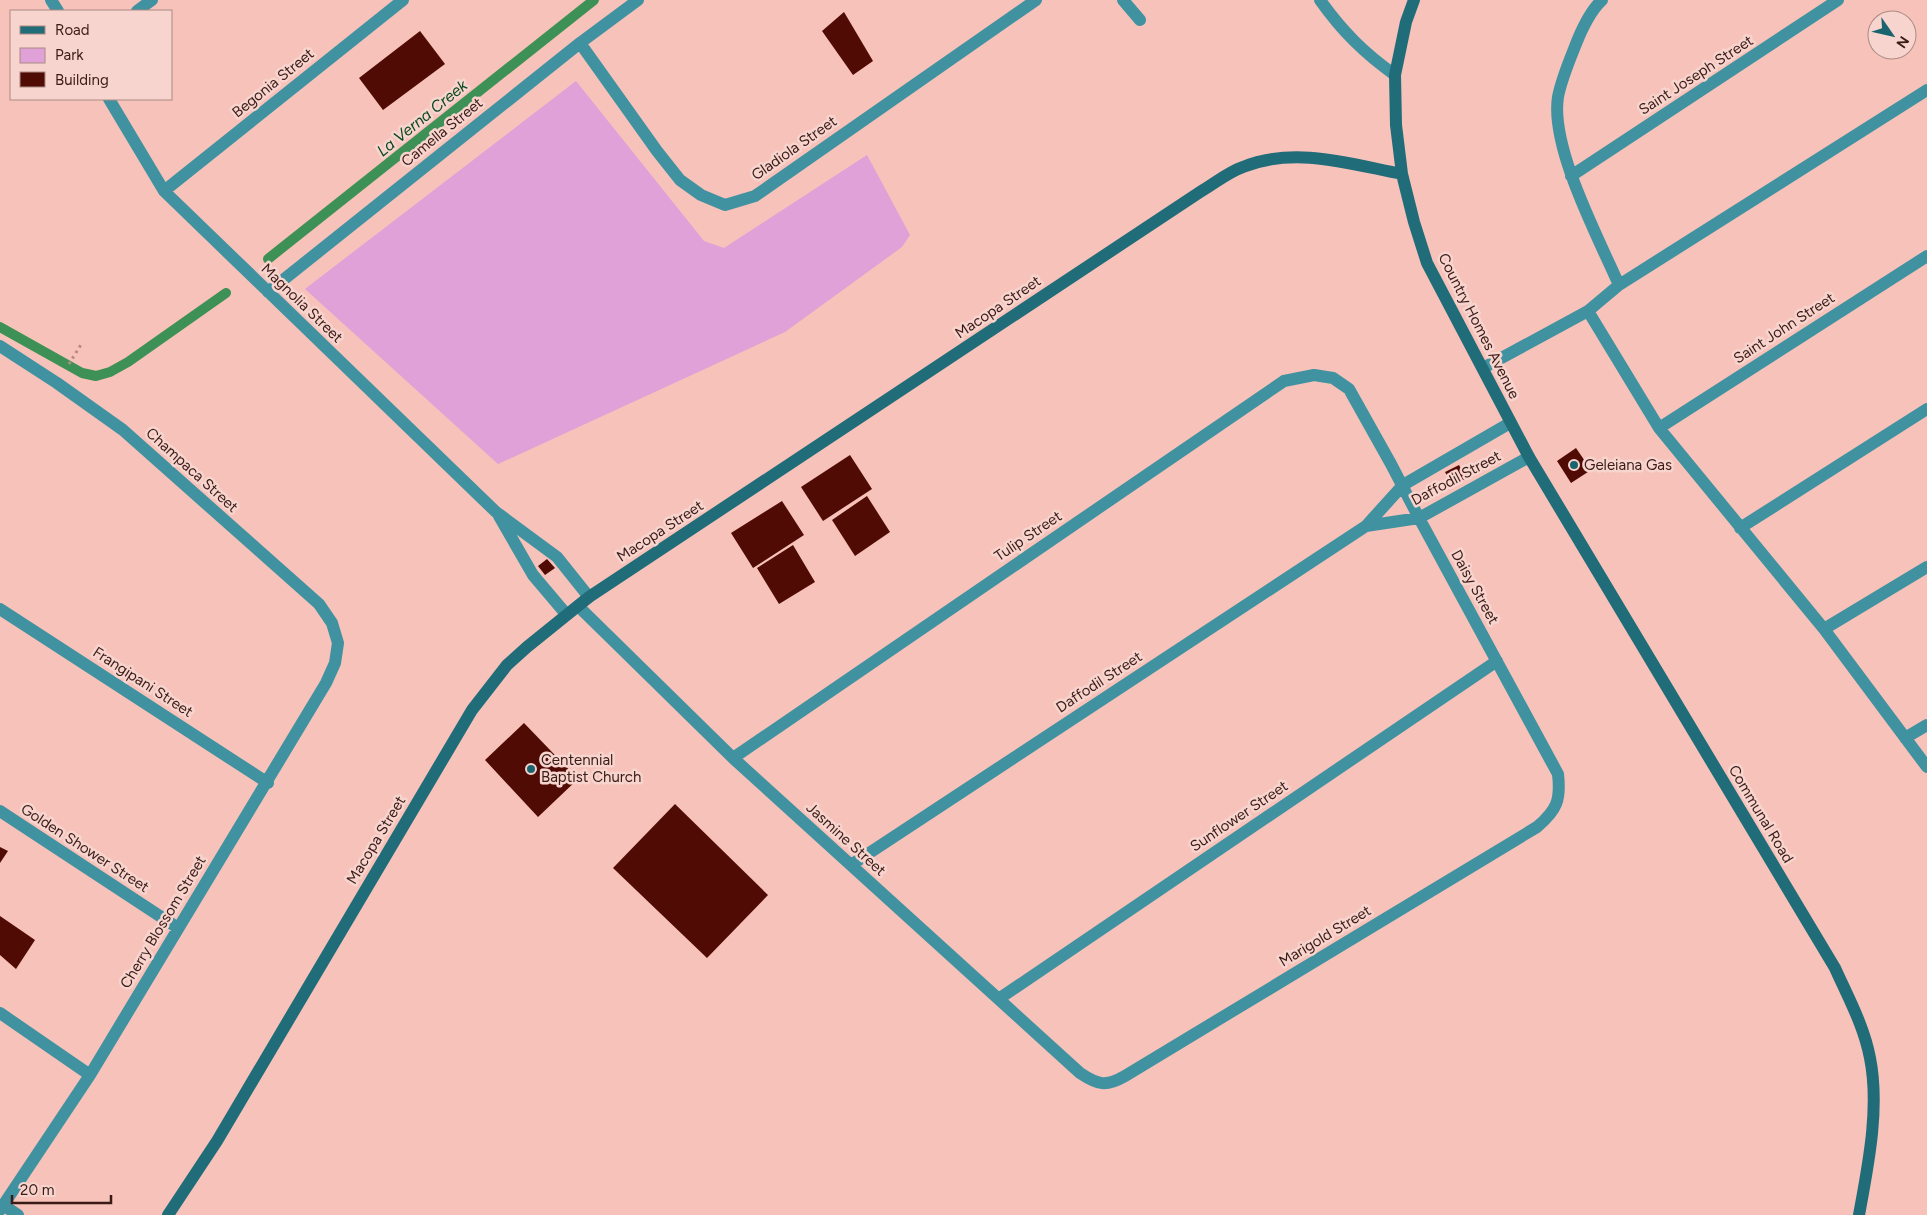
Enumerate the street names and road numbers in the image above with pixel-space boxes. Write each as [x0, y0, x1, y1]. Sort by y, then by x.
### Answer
street label: Saint Joseph Street [1635, 31, 1757, 119]
street label: Begonia Street [228, 44, 318, 121]
street label: Camella Street [398, 94, 487, 170]
street label: Gladiola Street [748, 112, 840, 184]
street label: Country Homes Avenue [1434, 250, 1524, 402]
street label: Magnolia Street [257, 260, 347, 347]
street label: Macopa Street [952, 272, 1044, 342]
street label: Saint John Street [1730, 288, 1838, 367]
street label: Champaca Street [142, 424, 242, 516]
street label: Daffodil Street [1408, 447, 1504, 509]
street label: Macopa Street [613, 496, 707, 566]
street label: Tulip Street [991, 507, 1065, 565]
street label: Daisy Street [1447, 547, 1503, 628]
street label: Frangipani Street [90, 643, 197, 721]
street label: Daffodil Street [1053, 647, 1146, 716]
street label: Communal Road [1725, 762, 1797, 866]
street label: Sunflower Street [1187, 777, 1291, 855]
street label: Macopa Street [343, 792, 409, 887]
street label: Jasmine Street [802, 799, 890, 880]
street label: Golden Shower Street [18, 800, 153, 896]
street label: Cherry Blossom Street [116, 852, 210, 992]
street label: Marigold Street [1276, 901, 1375, 971]

